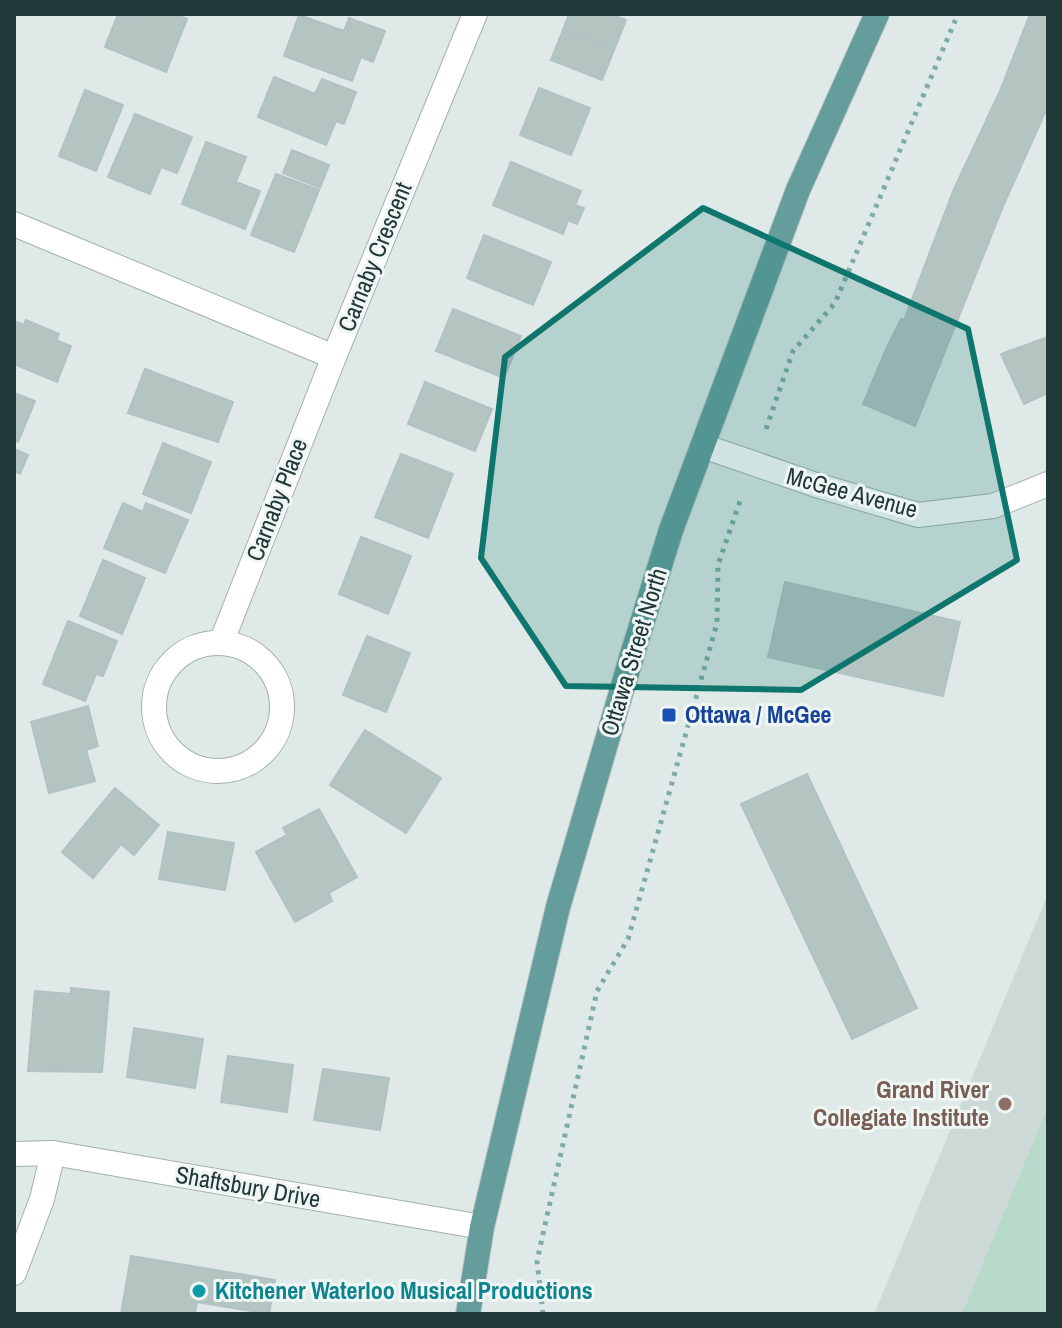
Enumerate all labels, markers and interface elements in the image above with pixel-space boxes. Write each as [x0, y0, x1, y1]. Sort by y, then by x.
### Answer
street label: Carnaby Crescent [330, 177, 419, 336]
street label: Carnaby Place [238, 434, 314, 566]
street label: McGee Avenue [783, 459, 921, 525]
street label: Ottawa Street North [592, 564, 674, 740]
place label: Ottawa / McGee [685, 698, 832, 730]
marker: Ottawa / McGee [660, 706, 678, 724]
place label: Grand River Collegiate Institute [813, 1073, 989, 1133]
marker: Grand River Collegiate Institute [996, 1095, 1014, 1113]
street label: Shaftsbury Drive [173, 1158, 323, 1214]
place label: Kitchener Waterloo Musical Productions [215, 1274, 593, 1306]
marker: Kitchener Waterloo Musical Productions [190, 1282, 208, 1300]

